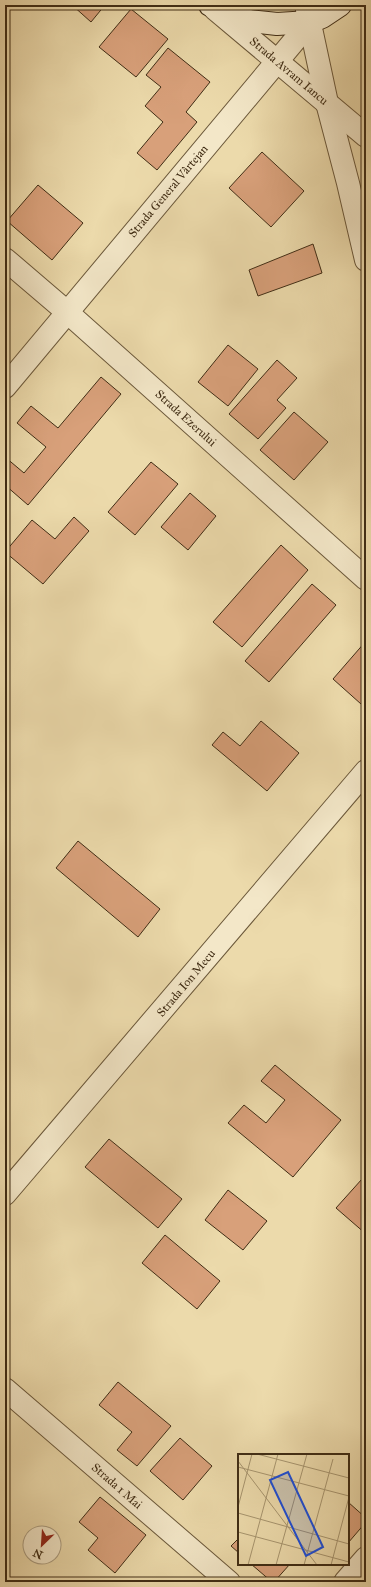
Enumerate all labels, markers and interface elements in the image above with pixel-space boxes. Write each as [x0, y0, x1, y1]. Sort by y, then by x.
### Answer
street label: Strada Avram Iancu [247, 34, 332, 108]
street label: Strada General Vârtejan [125, 142, 211, 240]
street label: Strada Ezerului [153, 387, 220, 450]
street label: Strada Ion Mecu [154, 946, 218, 1019]
inset map [238, 1454, 349, 1565]
street label: Strada 1 Mai [89, 1460, 146, 1512]
north arrow [22, 1525, 62, 1565]
text: N [30, 1545, 45, 1561]

